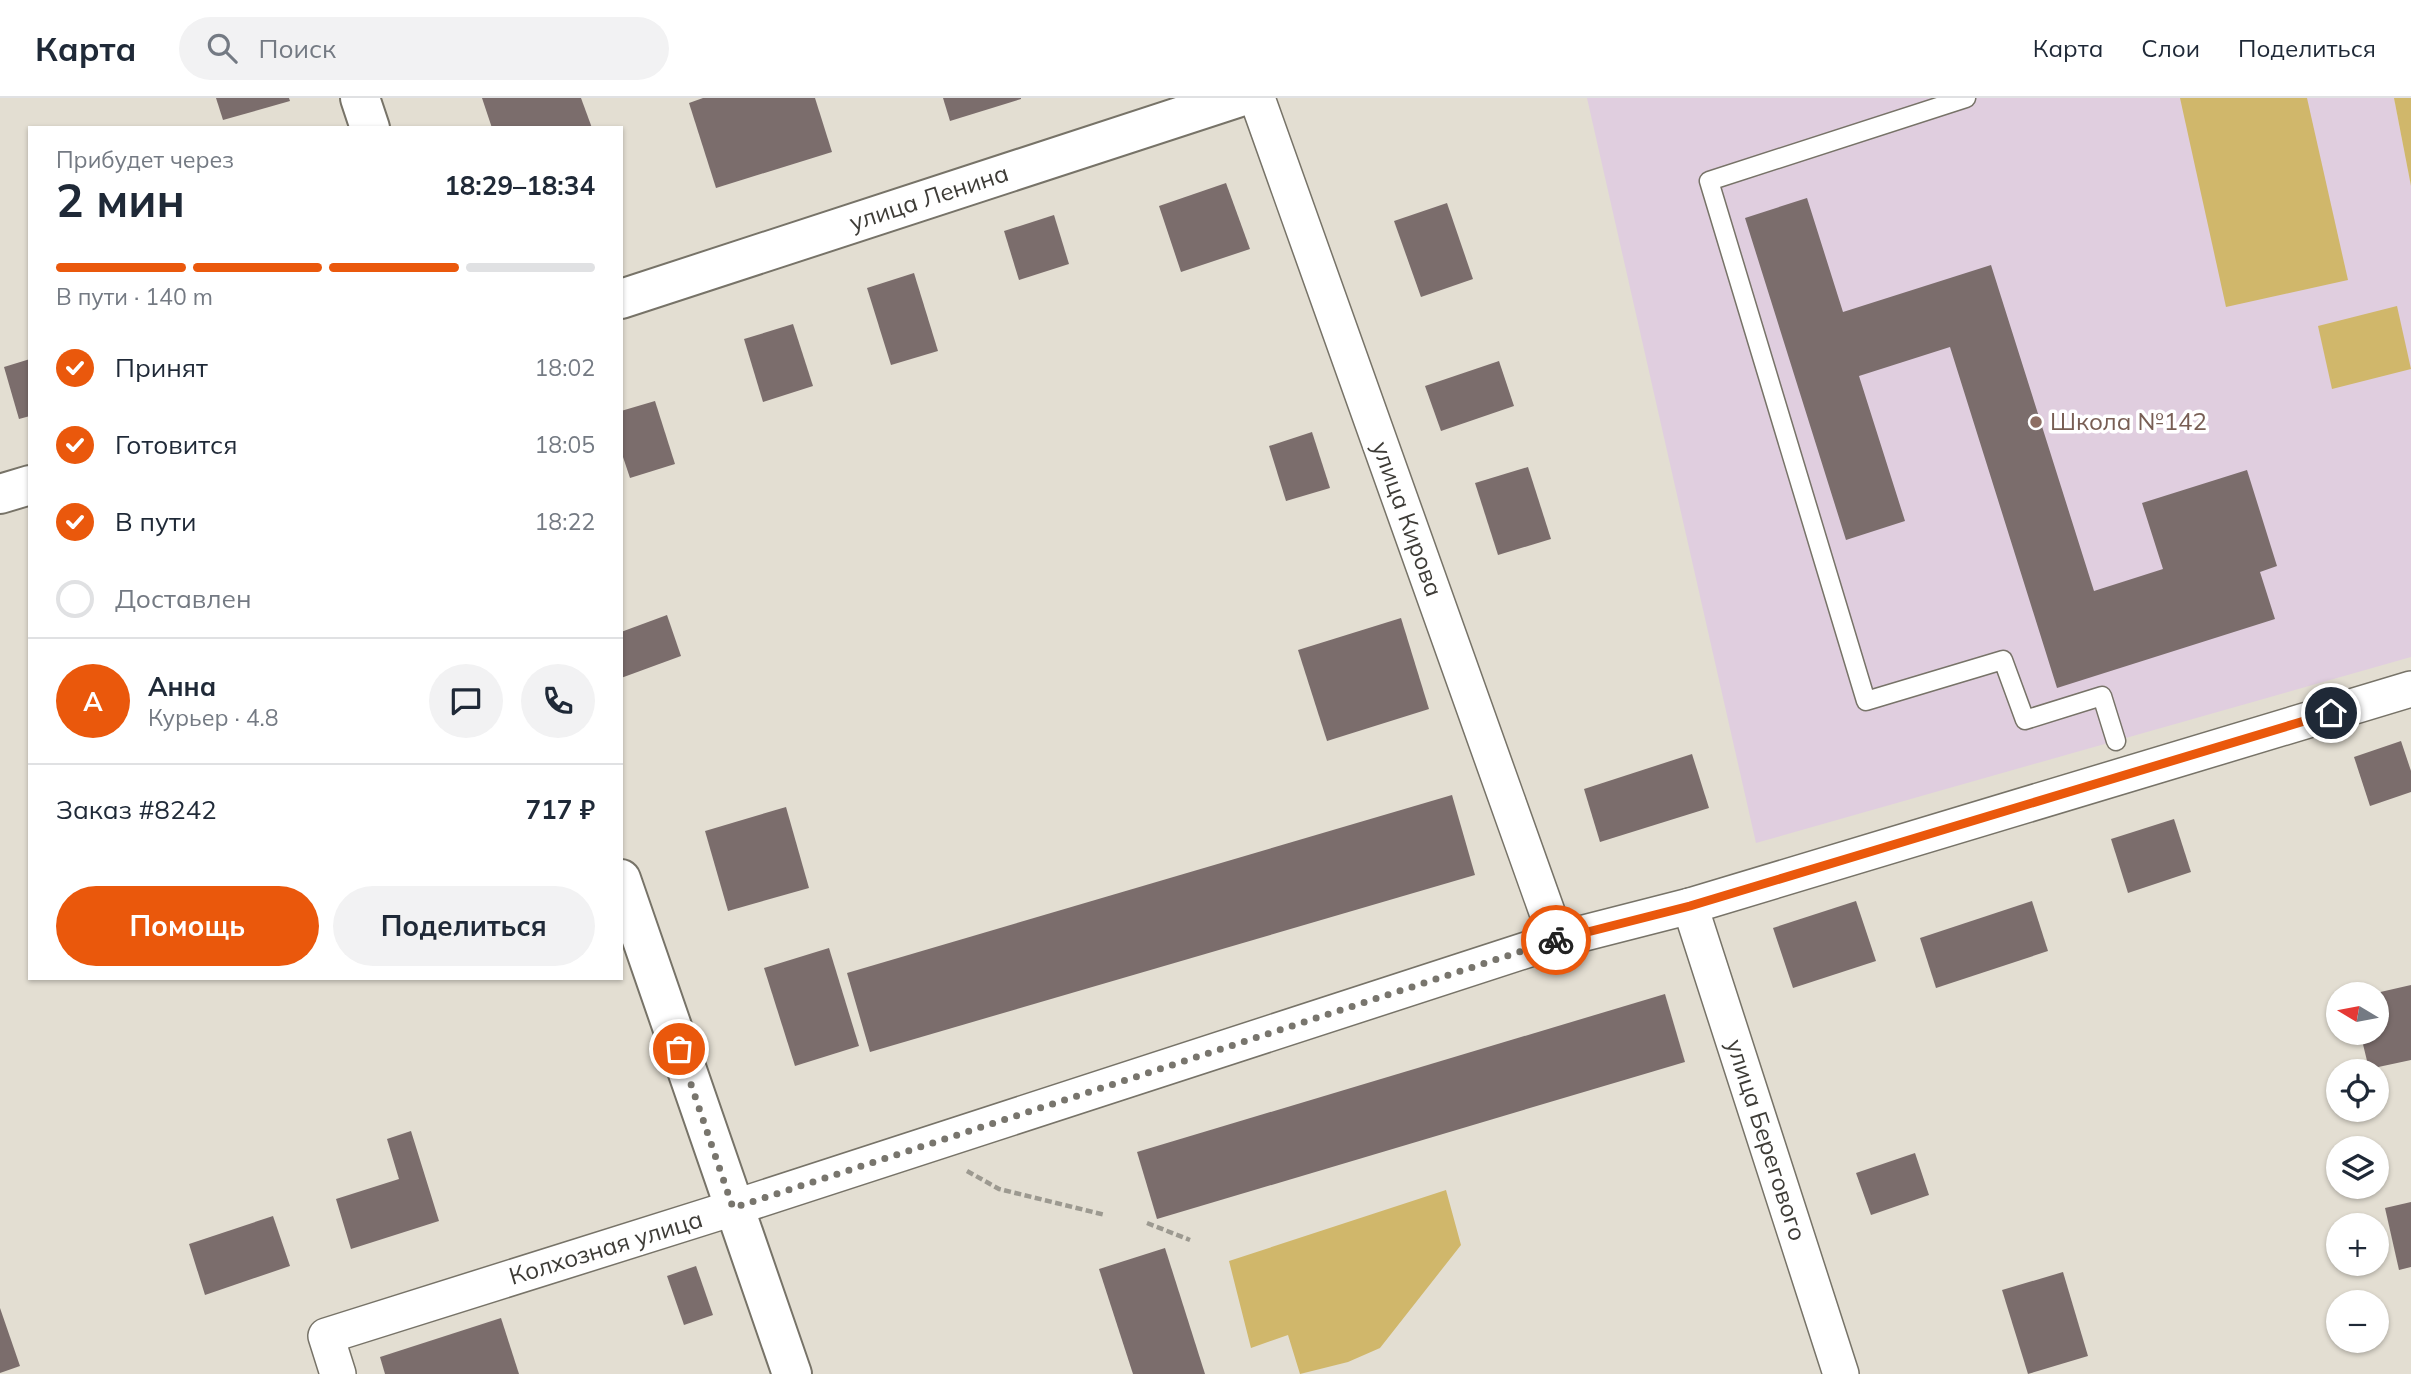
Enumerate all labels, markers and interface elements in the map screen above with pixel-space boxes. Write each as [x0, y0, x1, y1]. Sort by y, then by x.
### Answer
search box [179, 17, 669, 80]
text: Карта [35, 28, 137, 69]
icon: search [203, 29, 241, 67]
text: Поиск [259, 32, 336, 65]
text: Карта [2033, 33, 2103, 63]
text: Слои [2141, 33, 2200, 63]
text: Поделиться [2238, 33, 2376, 63]
text: Прибудет через [56, 145, 234, 174]
street label: улица Ленина [845, 157, 1012, 237]
text: 18:29–18:34 [444, 169, 595, 202]
text: 2 мин [56, 171, 185, 229]
text: В пути · 140 m [56, 282, 213, 311]
icon: check [56, 349, 94, 387]
text: Принят [115, 351, 208, 384]
text: 18:02 [535, 353, 595, 382]
place label: Школа №142 [2050, 406, 2207, 436]
marker: Школа №142 [2028, 414, 2044, 430]
icon: check [56, 426, 94, 464]
text: Готовится [115, 428, 238, 461]
text: 18:05 [535, 430, 595, 459]
street label: улица Кирова [1366, 437, 1450, 600]
icon: check [56, 503, 94, 541]
text: В пути [115, 505, 196, 538]
text: 18:22 [535, 507, 595, 536]
text: Доставлен [115, 582, 252, 615]
button: chat [429, 664, 503, 738]
button: phone [521, 664, 595, 738]
text: Анна [148, 670, 216, 703]
pin [2301, 683, 2361, 743]
text: А [83, 685, 103, 718]
icon: home [2312, 694, 2350, 732]
text: Курьер · 4.8 [148, 703, 279, 732]
text: Заказ #8242 [56, 793, 217, 826]
text: 717 ₽ [525, 793, 595, 826]
button: Помощь [56, 886, 319, 966]
button: Поделиться [333, 886, 595, 966]
courier [1521, 905, 1591, 975]
icon: bike [1537, 921, 1575, 959]
north arrow [2326, 982, 2389, 1045]
map controls [2326, 982, 2389, 1353]
pin [649, 1019, 709, 1079]
icon: bag [660, 1030, 698, 1068]
street label: улица Берегового [1720, 1035, 1814, 1244]
button: locate [2326, 1059, 2389, 1122]
button: layers [2326, 1136, 2389, 1199]
street label: Колхозная улица [505, 1203, 706, 1291]
button: + [2326, 1213, 2389, 1276]
button: − [2326, 1290, 2389, 1353]

